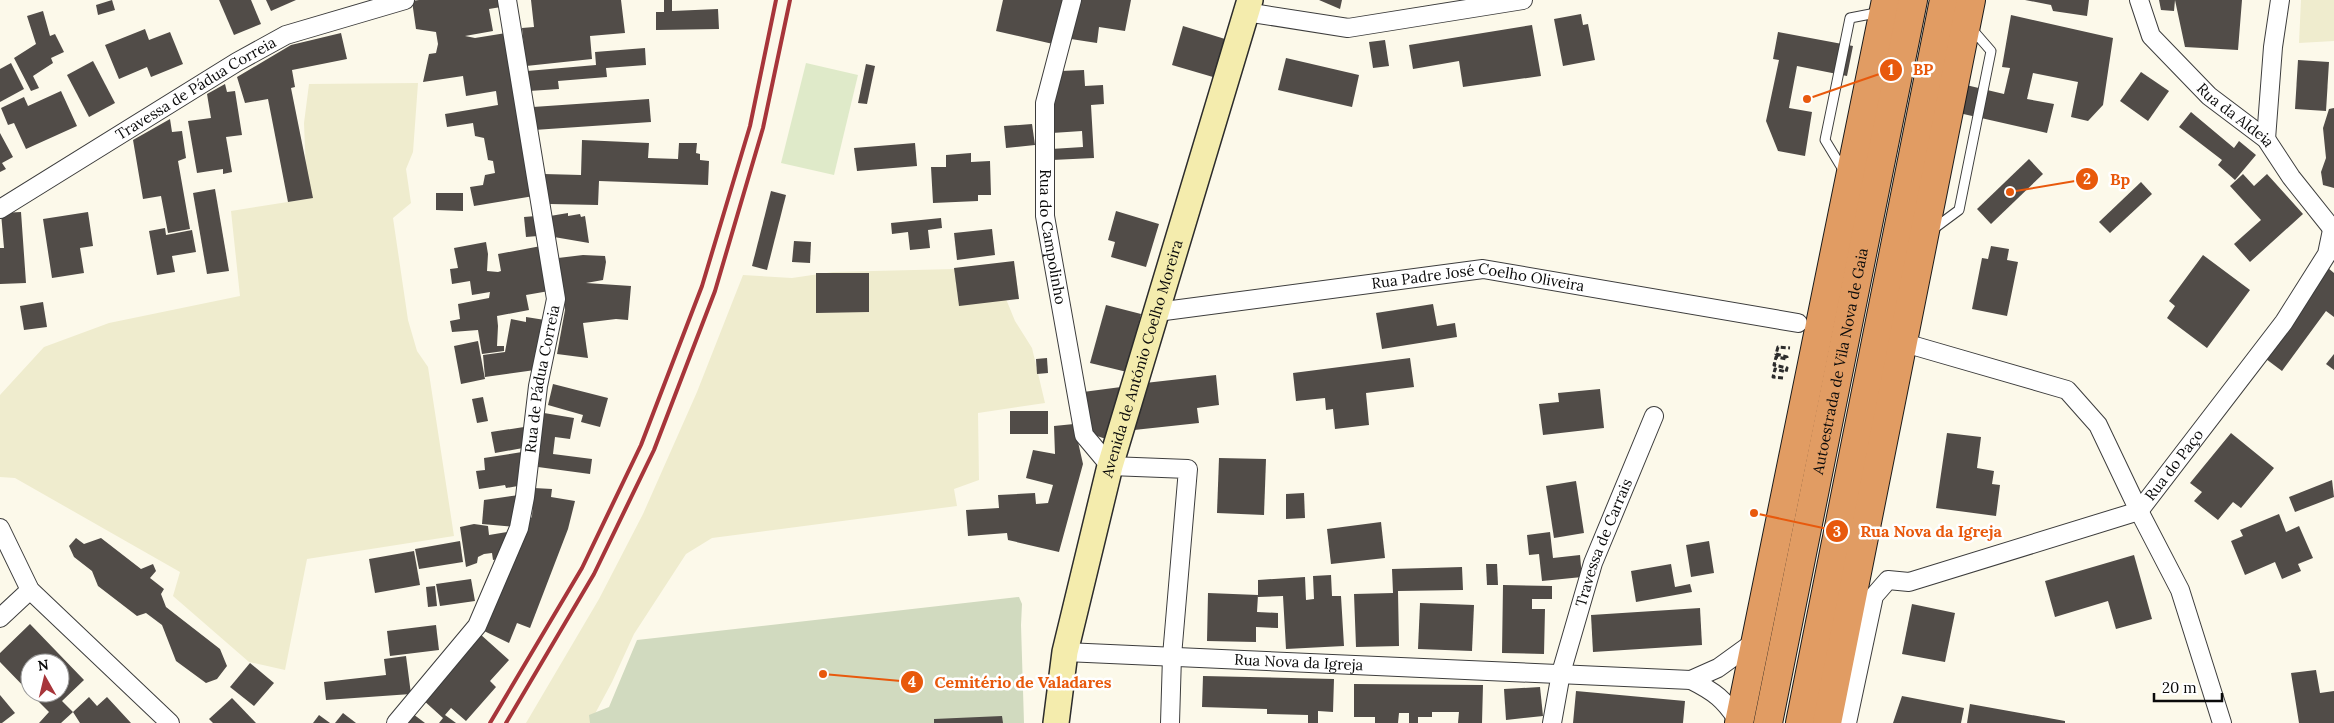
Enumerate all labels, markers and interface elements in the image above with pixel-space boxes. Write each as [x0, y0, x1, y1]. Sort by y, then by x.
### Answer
street label: Travessa de Pádua Correia [112, 32, 279, 144]
callout: BP [1878, 54, 1944, 85]
text: BP [1913, 59, 1933, 79]
text: 1 [1888, 60, 1894, 79]
street label: Rua da Aldeia [2193, 79, 2279, 151]
callout: Bp [2075, 164, 2140, 195]
street label: Rua do Campolinho [1036, 169, 1071, 306]
text: 2 [2083, 169, 2091, 188]
text: Bp [2110, 169, 2130, 189]
street label: Avenida de António Coelho Moreira [1097, 237, 1187, 480]
street label: Autoestrada de Vila Nova de Gaia [1808, 246, 1872, 477]
street label: Rua Padre José Coelho Oliveira [1370, 258, 1586, 295]
street label: Rua de Pádua Correia [520, 303, 564, 454]
street label: Rua do Paço [2140, 425, 2208, 504]
street label: Travessa de Carrais [1571, 476, 1636, 609]
callout: Rua Nova da Igreja [1825, 516, 2011, 547]
text: Rua Nova da Igreja [1860, 521, 2002, 541]
text: 3 [1833, 522, 1841, 541]
street label: Rua Nova da Igreja [1234, 650, 1364, 674]
north arrow [20, 653, 70, 703]
text: N [37, 655, 50, 675]
callout: Cemitério de Valadares [900, 667, 1122, 698]
scale bar [2154, 670, 2222, 702]
text: 4 [908, 672, 916, 691]
text: Cemitério de Valadares [935, 672, 1112, 692]
text: 20 m [2162, 678, 2197, 697]

